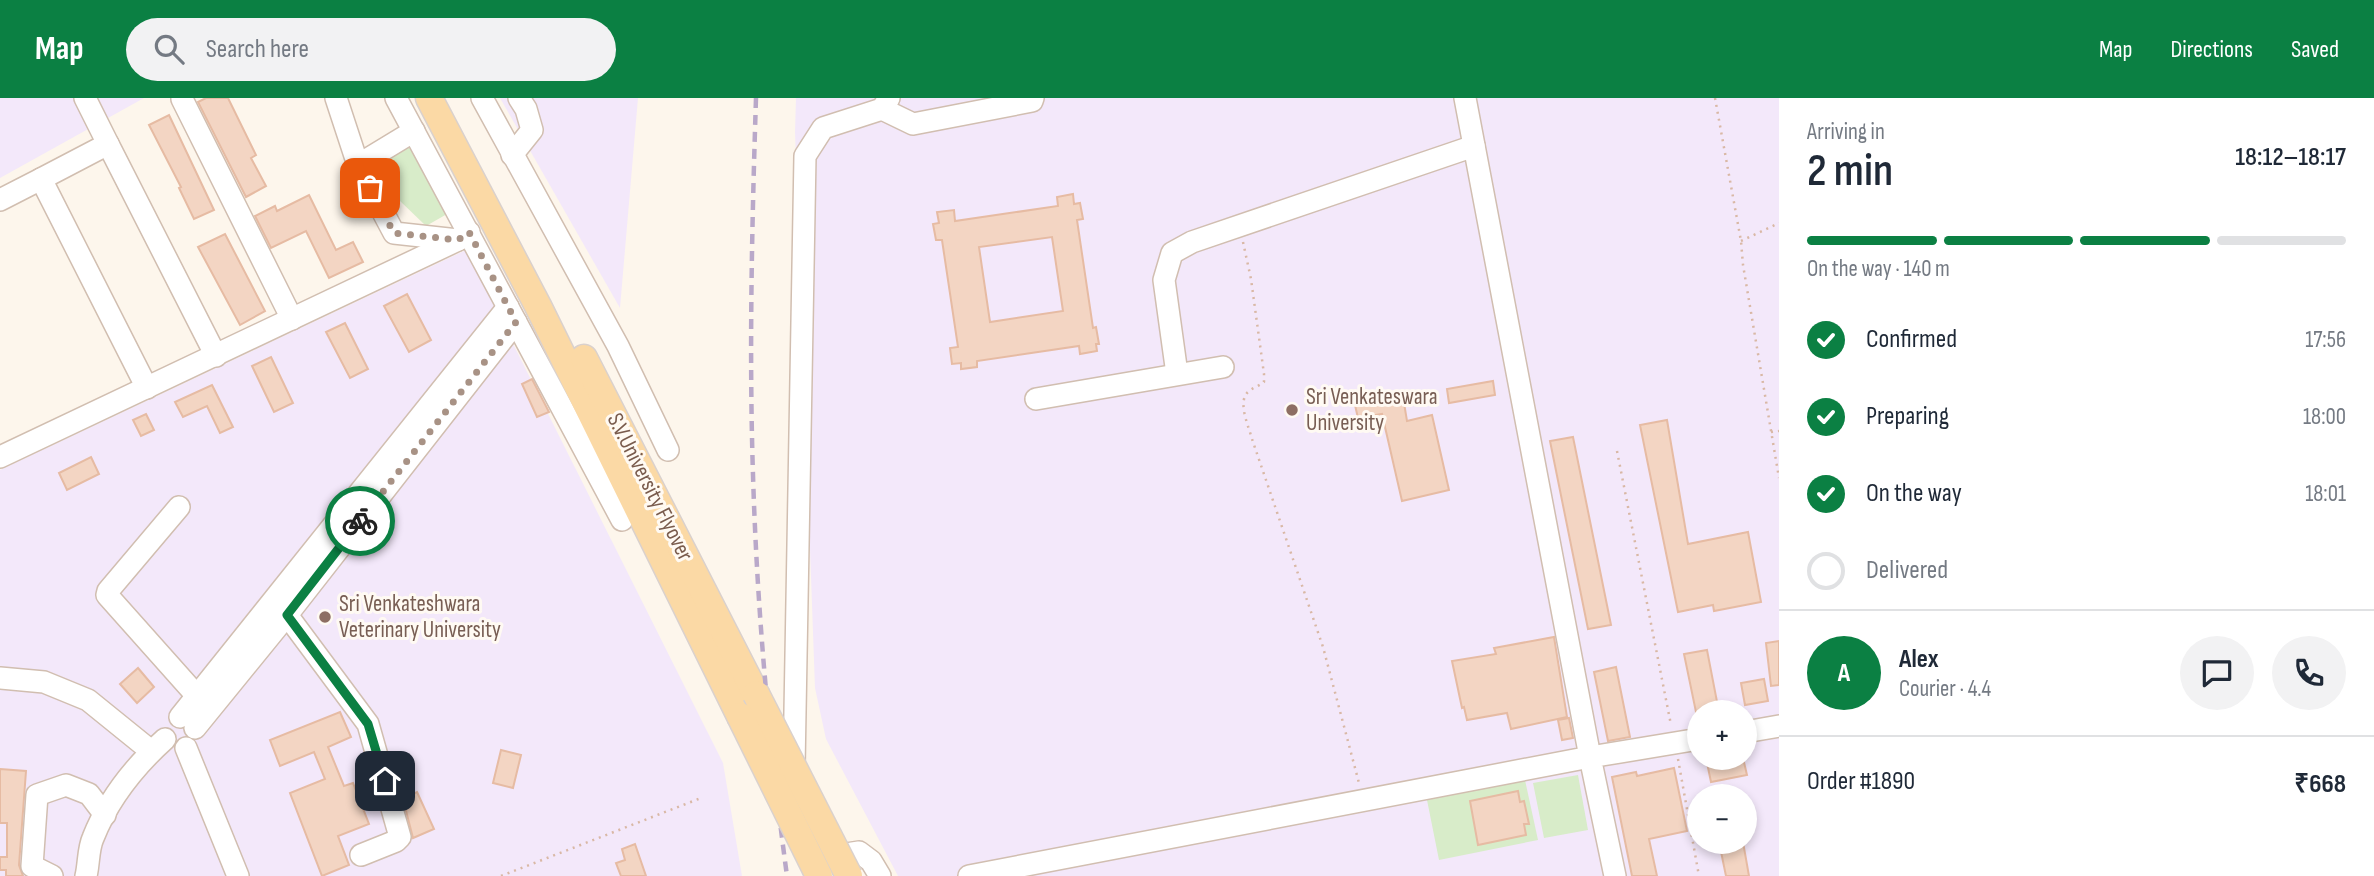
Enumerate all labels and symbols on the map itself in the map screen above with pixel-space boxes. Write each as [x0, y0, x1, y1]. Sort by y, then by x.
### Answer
pin [340, 158, 400, 218]
place label: Sri Venkateswara University [1306, 383, 1438, 437]
marker: Sri Venkateswara University [1284, 402, 1300, 418]
street label: S.V.University Flyover [601, 408, 699, 566]
courier [325, 486, 395, 556]
place label: Sri Venkateshwara Veterinary University [339, 590, 501, 644]
marker: Sri Venkateshwara Veterinary University [317, 609, 333, 625]
pin [355, 751, 415, 811]

